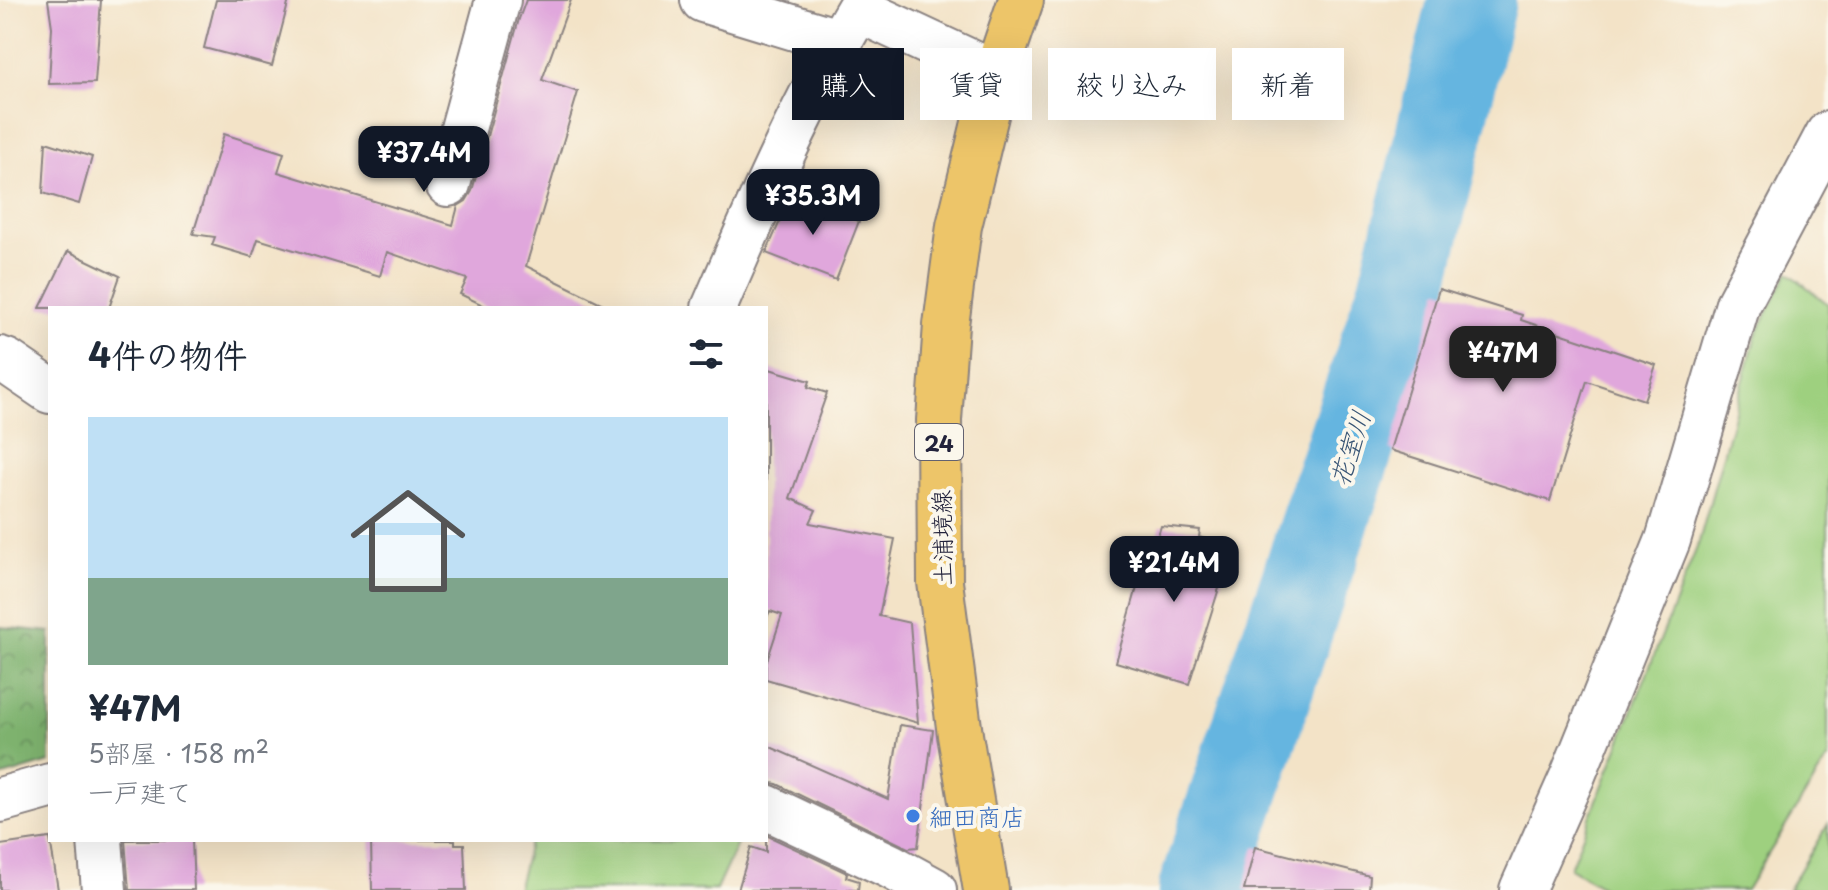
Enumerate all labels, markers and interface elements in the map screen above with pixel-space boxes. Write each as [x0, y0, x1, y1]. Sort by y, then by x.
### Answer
chip: 購入 [792, 48, 904, 120]
chip: 賃貸 [920, 48, 1032, 120]
chip: 絞り込み [1048, 48, 1216, 120]
chip: 新着 [1232, 48, 1344, 120]
pin: ¥37.4M [359, 126, 489, 194]
text: ¥37.4M [376, 132, 472, 171]
pin: ¥35.3M [748, 169, 878, 237]
text: ¥35.3M [764, 175, 862, 214]
pin: ¥47M [1456, 326, 1550, 394]
text: 4件の物件 [88, 328, 247, 380]
icon: filters [684, 332, 728, 376]
text: ¥47M [1467, 332, 1539, 371]
water label: 花室川 [1318, 405, 1380, 491]
road number: 24 [915, 424, 963, 460]
icon: home [336, 469, 480, 613]
street label: 土浦境線 [922, 490, 960, 586]
pin: ¥21.4M [1109, 536, 1239, 604]
text: ¥21.4M [1128, 542, 1220, 581]
text: ¥47M [88, 681, 181, 733]
text: 5部屋 · 158 m² [88, 733, 269, 772]
text: 一戸建て [88, 772, 192, 811]
place label: 細田商店 [929, 798, 1025, 834]
marker: 細田商店 [904, 807, 922, 825]

